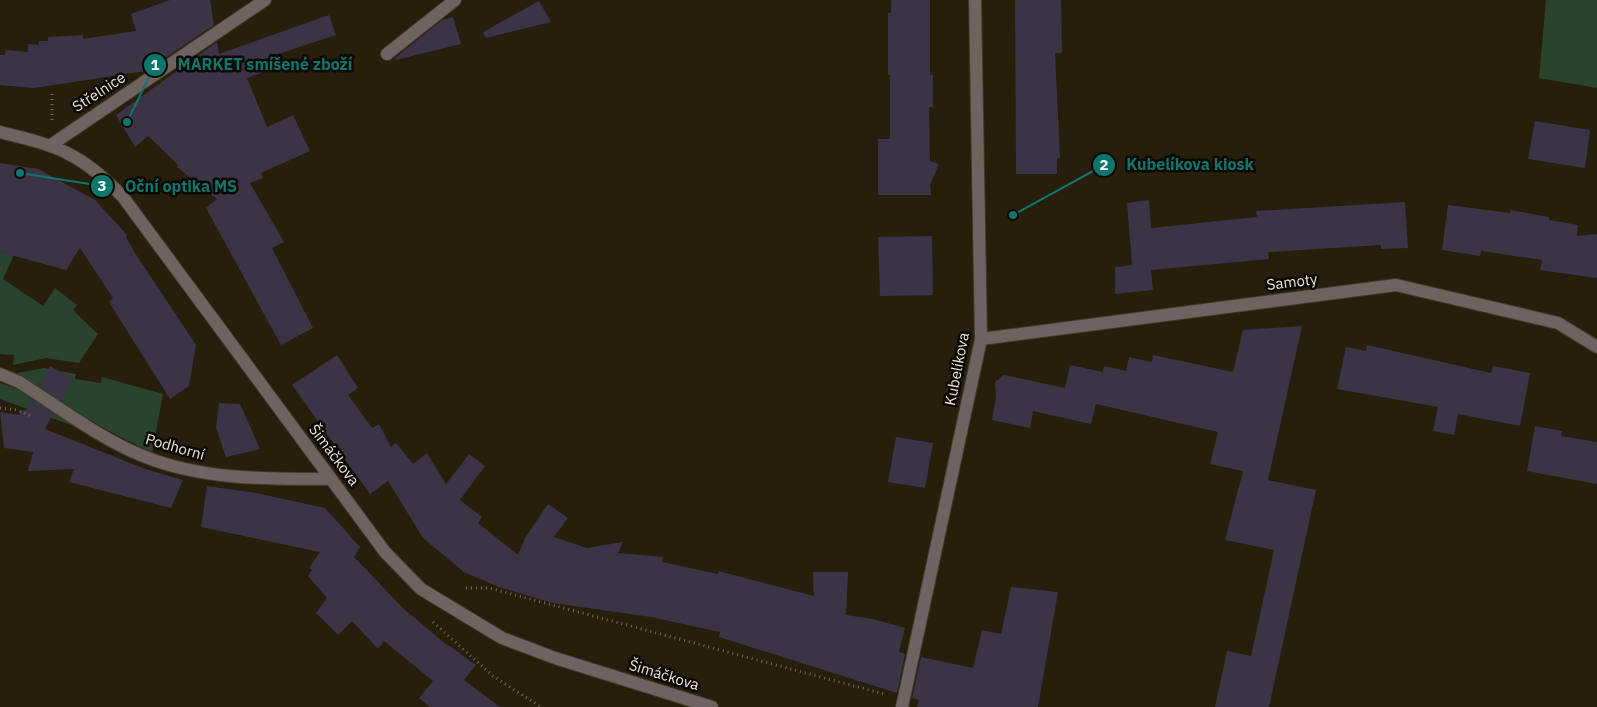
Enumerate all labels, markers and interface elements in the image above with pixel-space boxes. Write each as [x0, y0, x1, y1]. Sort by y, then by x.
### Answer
callout: MARKET smíšené zboží [142, 49, 362, 80]
text: MARKET smíšené zboží [178, 54, 353, 74]
text: 1 [150, 55, 160, 74]
street label: Střelnice [69, 67, 129, 116]
callout: Kubelíkova kiosk [1091, 149, 1264, 180]
text: Kubelíkova kiosk [1126, 154, 1255, 174]
text: 2 [1099, 155, 1109, 174]
callout: Oční optika MS [89, 171, 247, 202]
text: 3 [97, 176, 107, 195]
text: Oční optika MS [125, 176, 237, 196]
street label: Samoty [1265, 269, 1319, 294]
street label: Kubelíkova [940, 331, 973, 407]
street label: Šimáčkova [305, 420, 364, 489]
street label: Podhorní [143, 429, 207, 464]
street label: Šimáčkova [627, 655, 702, 694]

